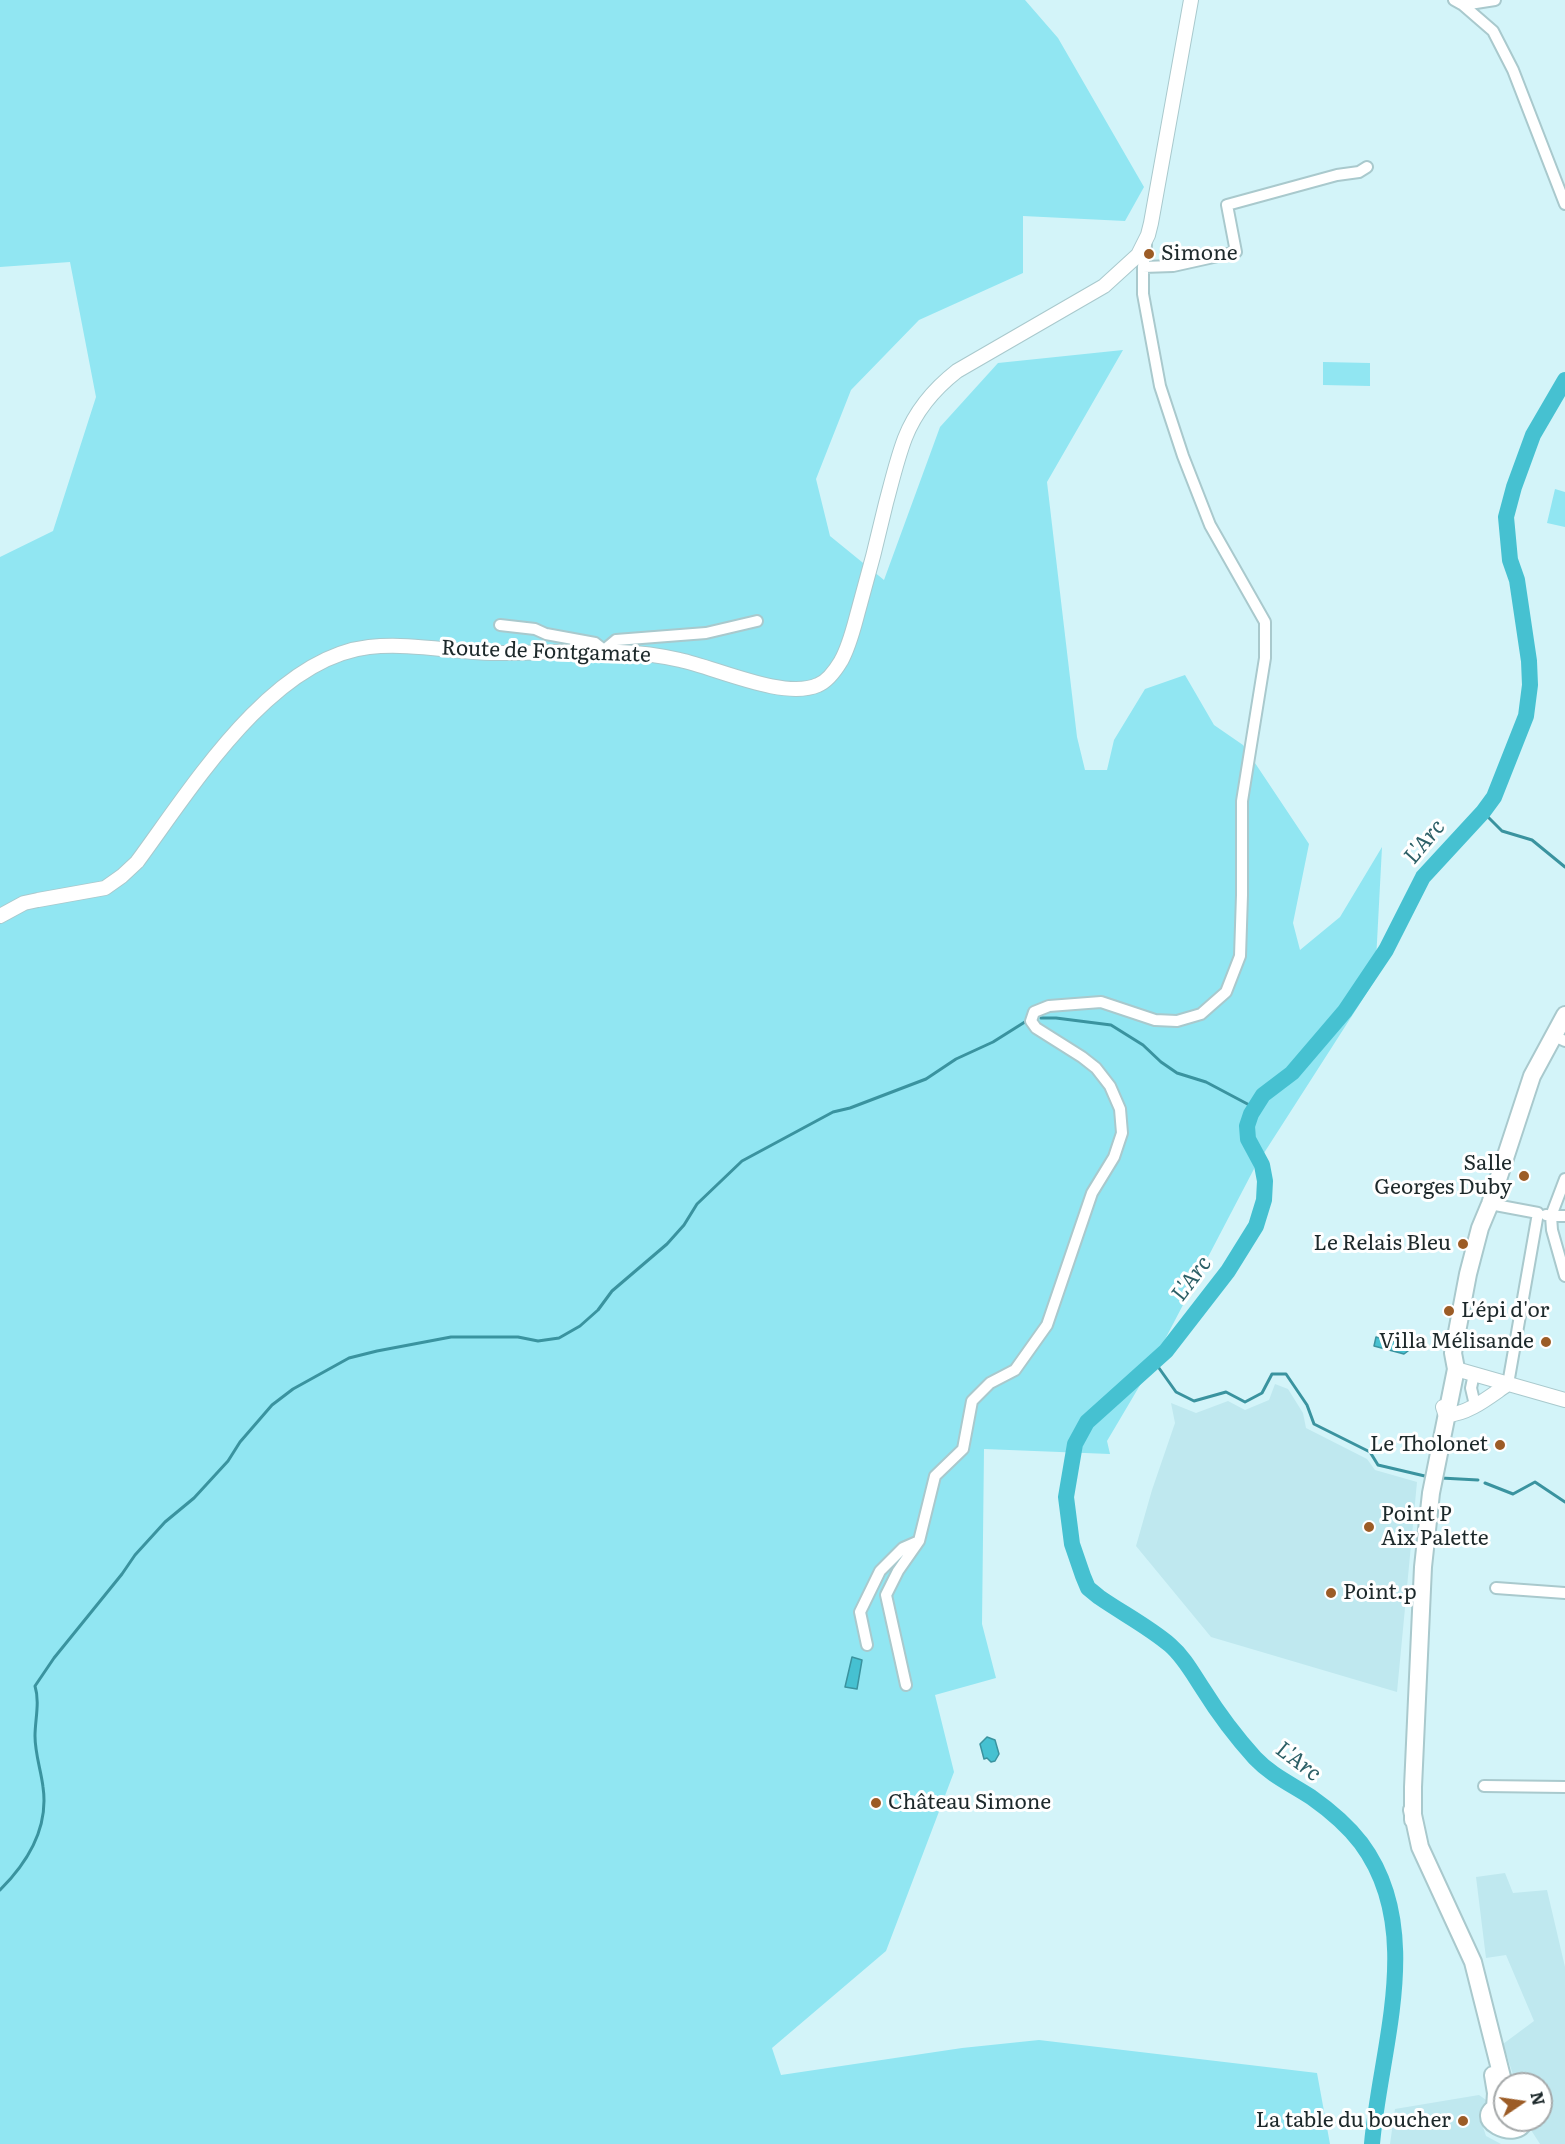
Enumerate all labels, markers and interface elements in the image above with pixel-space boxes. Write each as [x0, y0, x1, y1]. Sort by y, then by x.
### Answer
place label: Simone [1161, 241, 1238, 267]
marker: Simone [1142, 247, 1156, 261]
street label: Route de Fontgamate [441, 636, 651, 668]
water label: L'Arc [1399, 815, 1451, 869]
place label: Salle Georges Duby [1374, 1151, 1512, 1201]
marker: Salle Georges Duby [1517, 1169, 1531, 1183]
place label: Le Relais Bleu [1314, 1231, 1451, 1257]
marker: Le Relais Bleu [1456, 1237, 1470, 1251]
water label: L'Arc [1167, 1251, 1217, 1307]
place label: L'épi d'or [1461, 1298, 1550, 1324]
marker: L'épi d'or [1442, 1304, 1456, 1318]
place label: Villa Mélisande [1379, 1329, 1534, 1355]
marker: Villa Mélisande [1539, 1335, 1553, 1349]
place label: Le Tholonet [1370, 1432, 1488, 1458]
marker: Le Tholonet [1493, 1438, 1507, 1452]
place label: Point P Aix Palette [1381, 1502, 1489, 1552]
marker: Point P Aix Palette [1362, 1520, 1376, 1534]
place label: Point.p [1343, 1580, 1417, 1606]
marker: Point.p [1324, 1586, 1338, 1600]
water label: L'Arc [1270, 1737, 1326, 1787]
place label: Château Simone [888, 1790, 1051, 1816]
marker: Château Simone [869, 1796, 883, 1810]
north arrow [1493, 2072, 1553, 2132]
text: N [1525, 2089, 1552, 2108]
place label: La table du boucher [1256, 2108, 1451, 2134]
marker: La table du boucher [1456, 2114, 1470, 2128]

